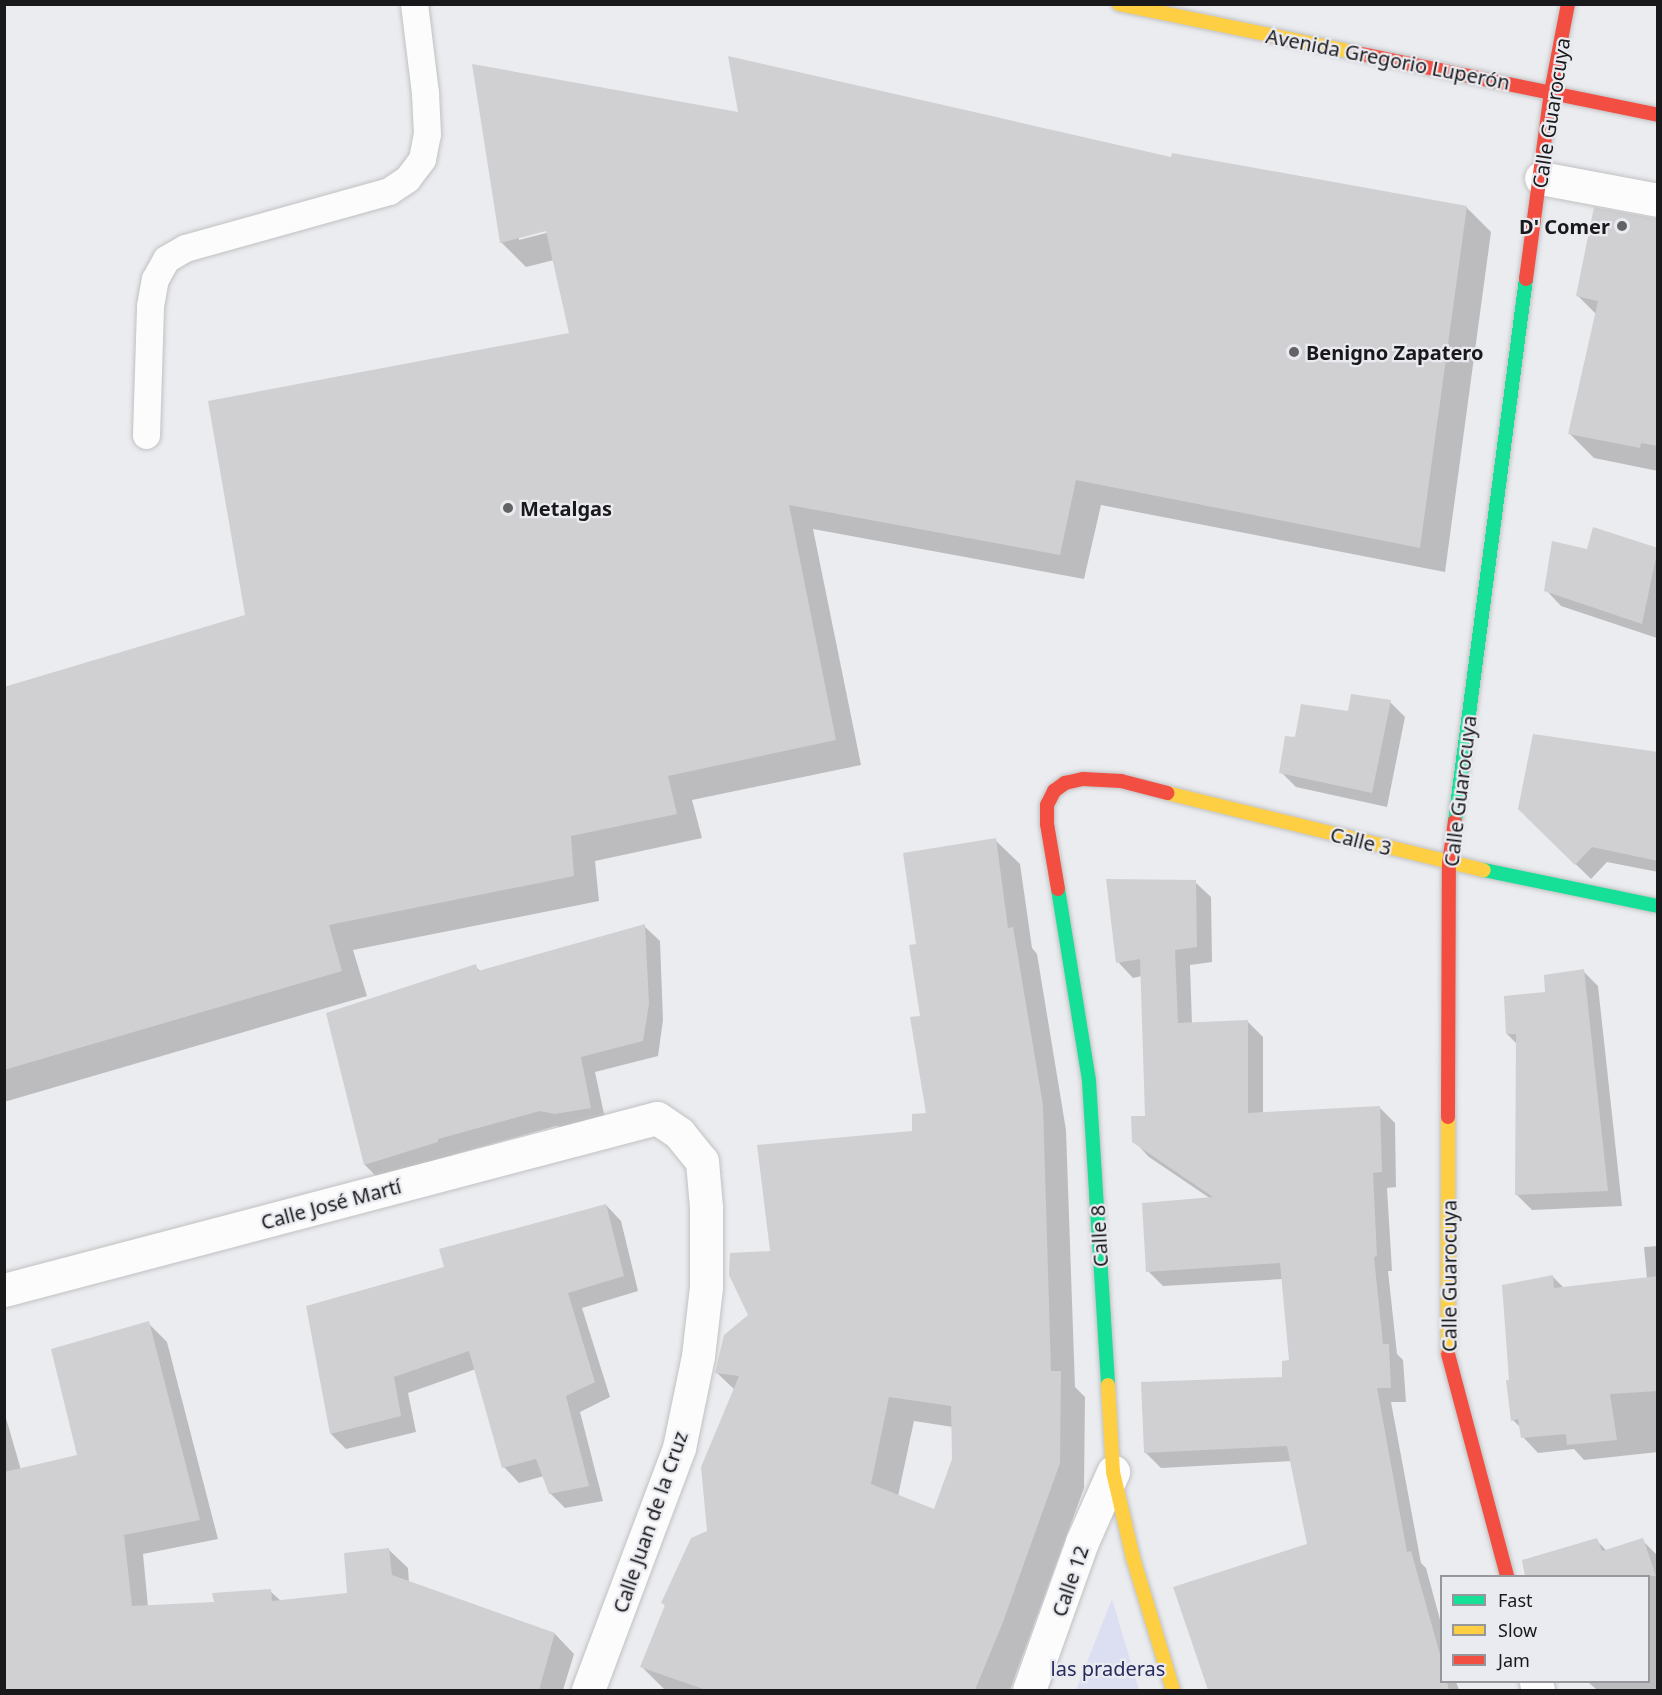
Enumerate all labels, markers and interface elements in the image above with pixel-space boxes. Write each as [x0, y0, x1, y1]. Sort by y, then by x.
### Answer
street label: Avenida Gregorio Luperón [1264, 24, 1512, 94]
street label: Calle Guarocuya [1527, 36, 1575, 190]
place label: D' Comer [1519, 214, 1610, 238]
marker: D' Comer [1615, 219, 1629, 233]
place label: Benigno Zapatero [1306, 340, 1483, 364]
marker: Benigno Zapatero [1287, 345, 1301, 359]
place label: Metalgas [520, 496, 612, 520]
marker: Metalgas [501, 501, 515, 515]
street label: Calle Guarocuya [1439, 714, 1481, 868]
street label: Calle 3 [1328, 822, 1394, 860]
street label: Calle José Martí [258, 1174, 404, 1234]
street label: Calle Guarocuya [1437, 1200, 1461, 1352]
street label: Calle 8 [1085, 1204, 1113, 1268]
street label: Calle Juan de la Cruz [608, 1428, 692, 1616]
street label: Calle 12 [1047, 1542, 1093, 1620]
legend [1440, 1575, 1650, 1683]
text: Fast [1498, 1588, 1533, 1612]
text: Slow [1498, 1618, 1537, 1642]
text: Jam [1498, 1648, 1530, 1672]
park label: las praderas [1051, 1656, 1165, 1680]

